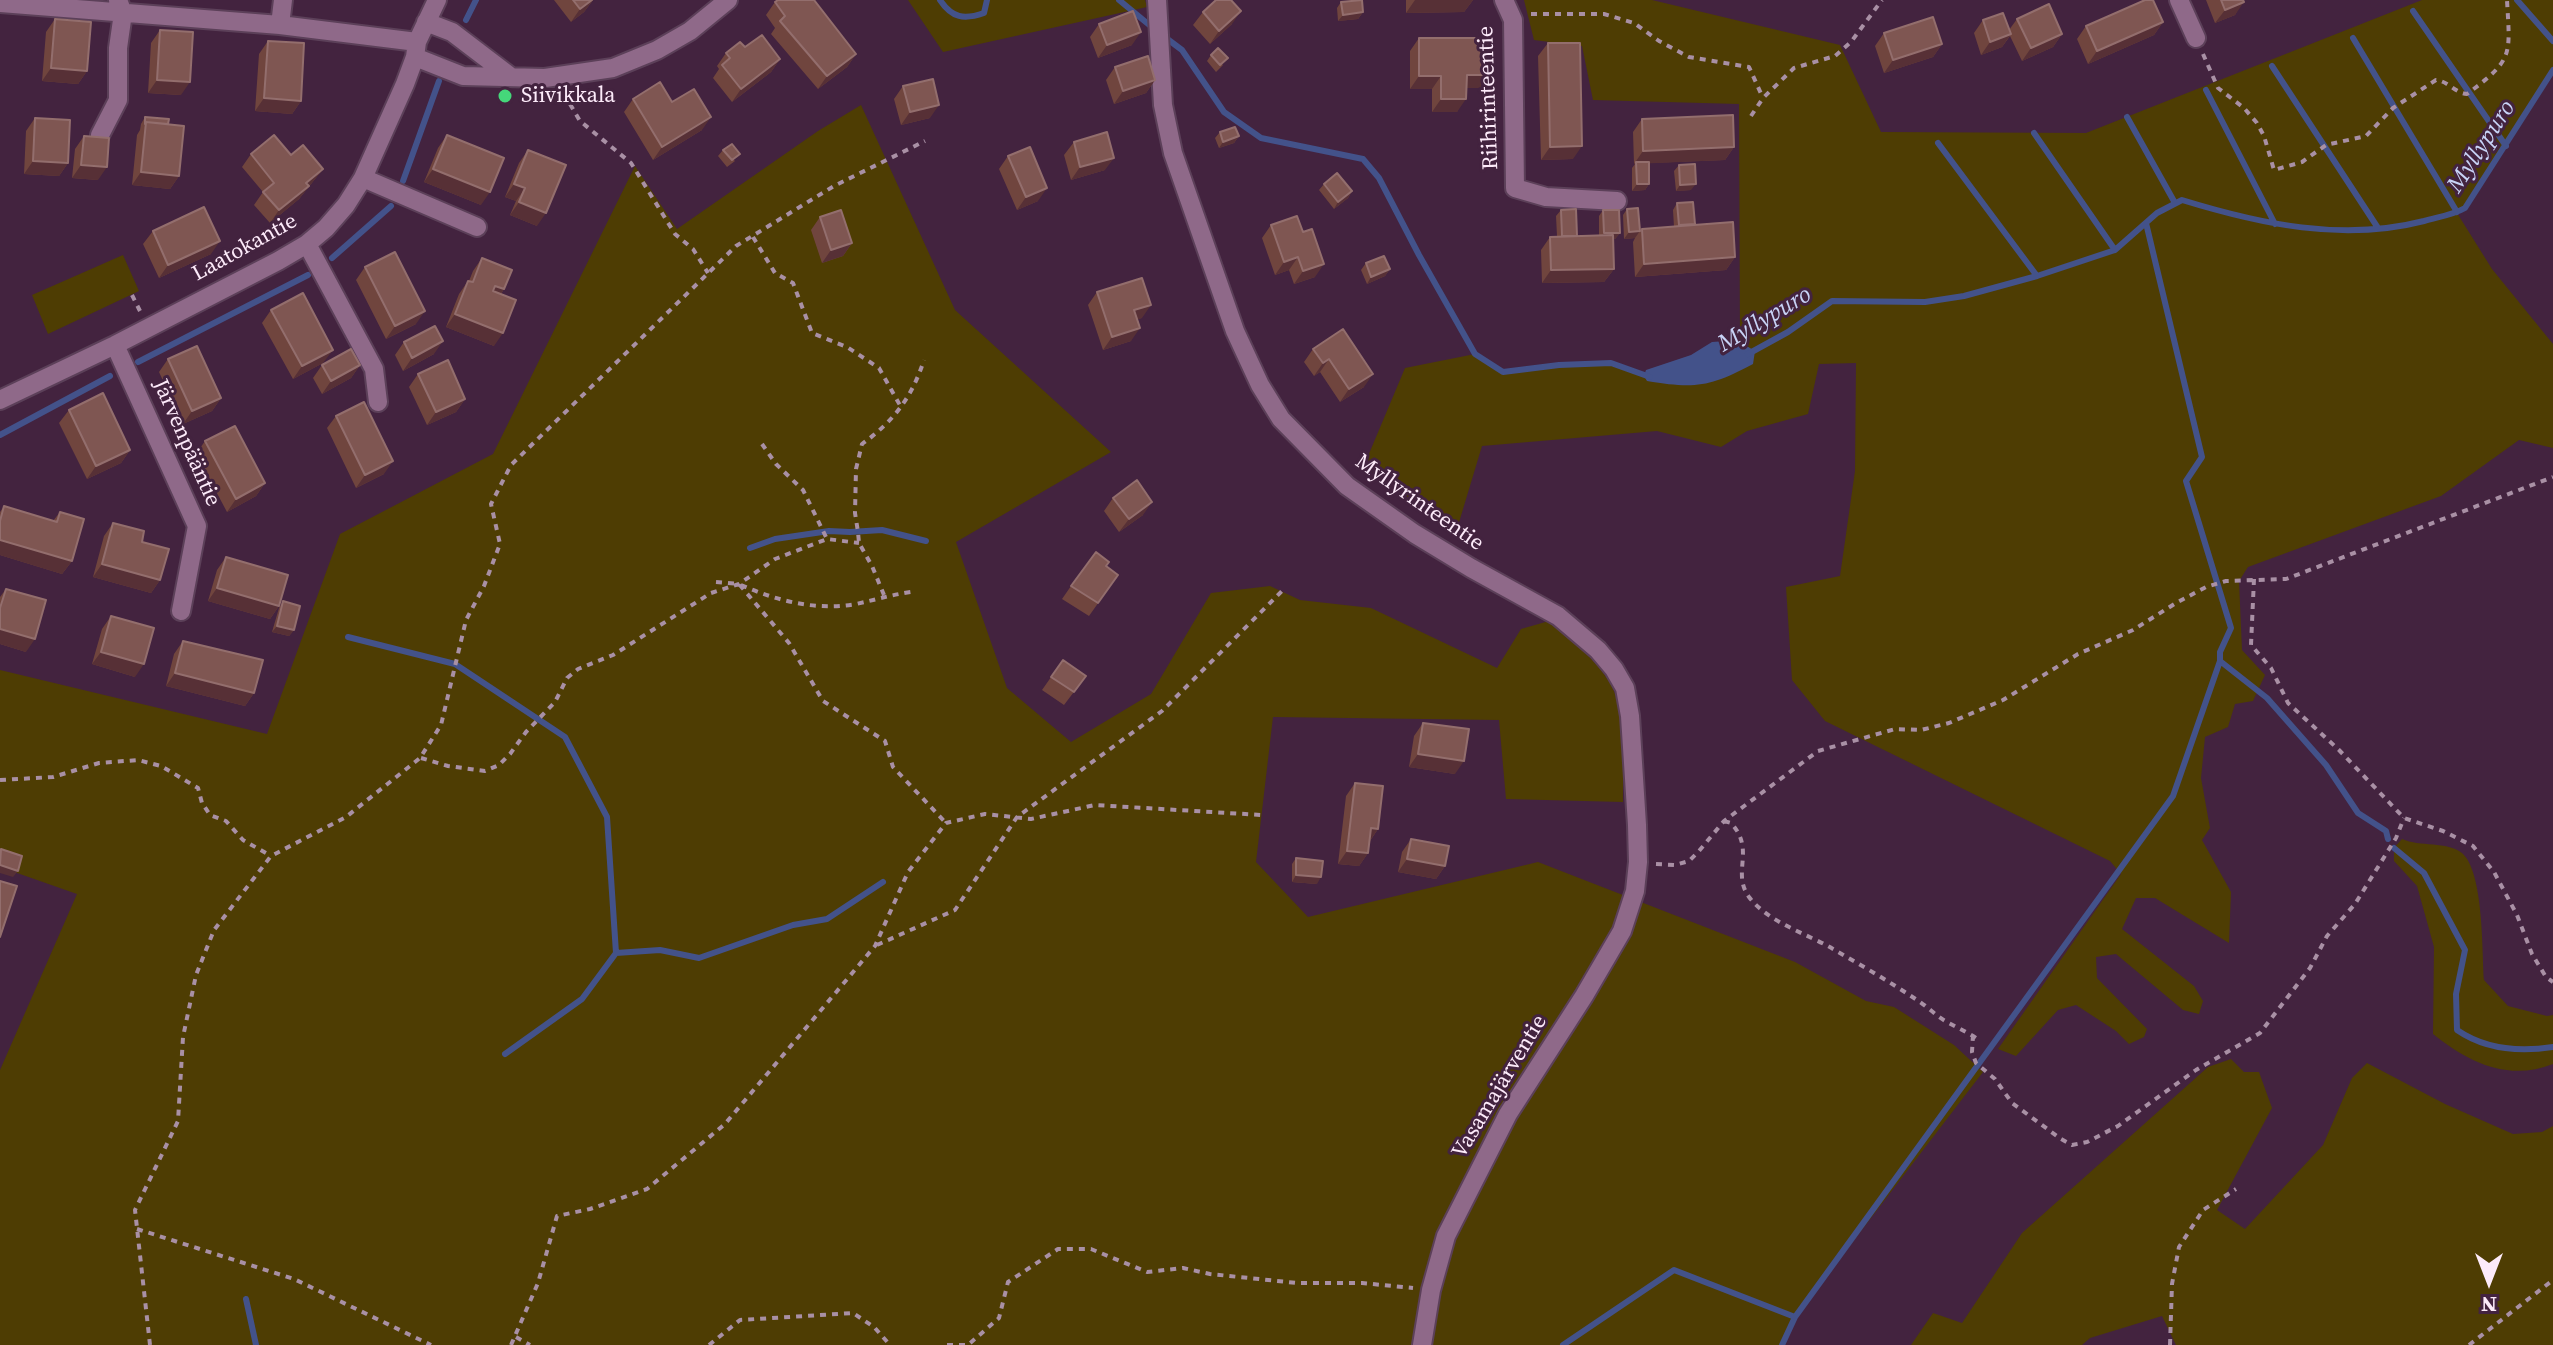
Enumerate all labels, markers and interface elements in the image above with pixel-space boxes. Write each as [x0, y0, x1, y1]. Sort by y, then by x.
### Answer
street label: Riihirinteentie [1473, 26, 1505, 170]
place label: Siivikkala [521, 83, 616, 109]
marker: Siivikkala [496, 87, 514, 105]
water label: Myllypuro [2442, 96, 2522, 198]
street label: Laatokantie [188, 208, 302, 288]
water label: Myllypuro [1713, 281, 1817, 359]
street label: Järvenpääntie [146, 375, 226, 511]
street label: Myllyrinteentie [1350, 449, 1488, 557]
street label: Vasamajärventie [1447, 1010, 1553, 1164]
north arrow [2449, 1241, 2529, 1321]
text: N [2481, 1290, 2497, 1320]

